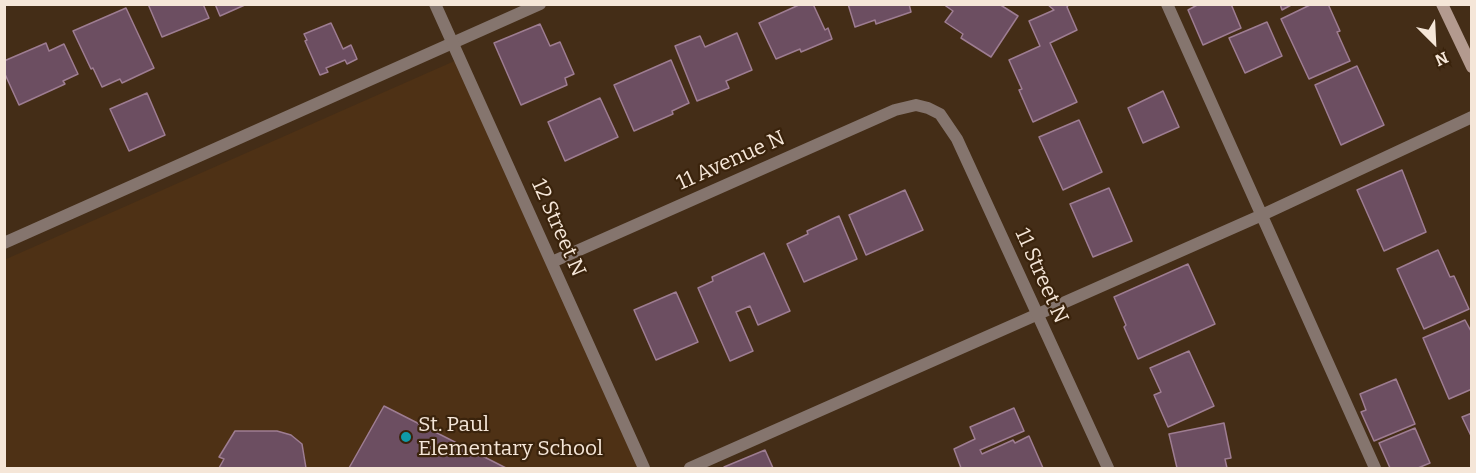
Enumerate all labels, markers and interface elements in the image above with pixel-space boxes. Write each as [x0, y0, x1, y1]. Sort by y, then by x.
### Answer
north arrow [1404, 12, 1464, 72]
text: N [1432, 48, 1451, 70]
street label: 11 Avenue N [673, 126, 789, 196]
street label: 12 Street N [525, 175, 591, 281]
street label: 11 Street N [1009, 225, 1073, 327]
place label: St. Paul Elementary School [418, 412, 603, 462]
marker: St. Paul Elementary School [399, 430, 413, 444]

